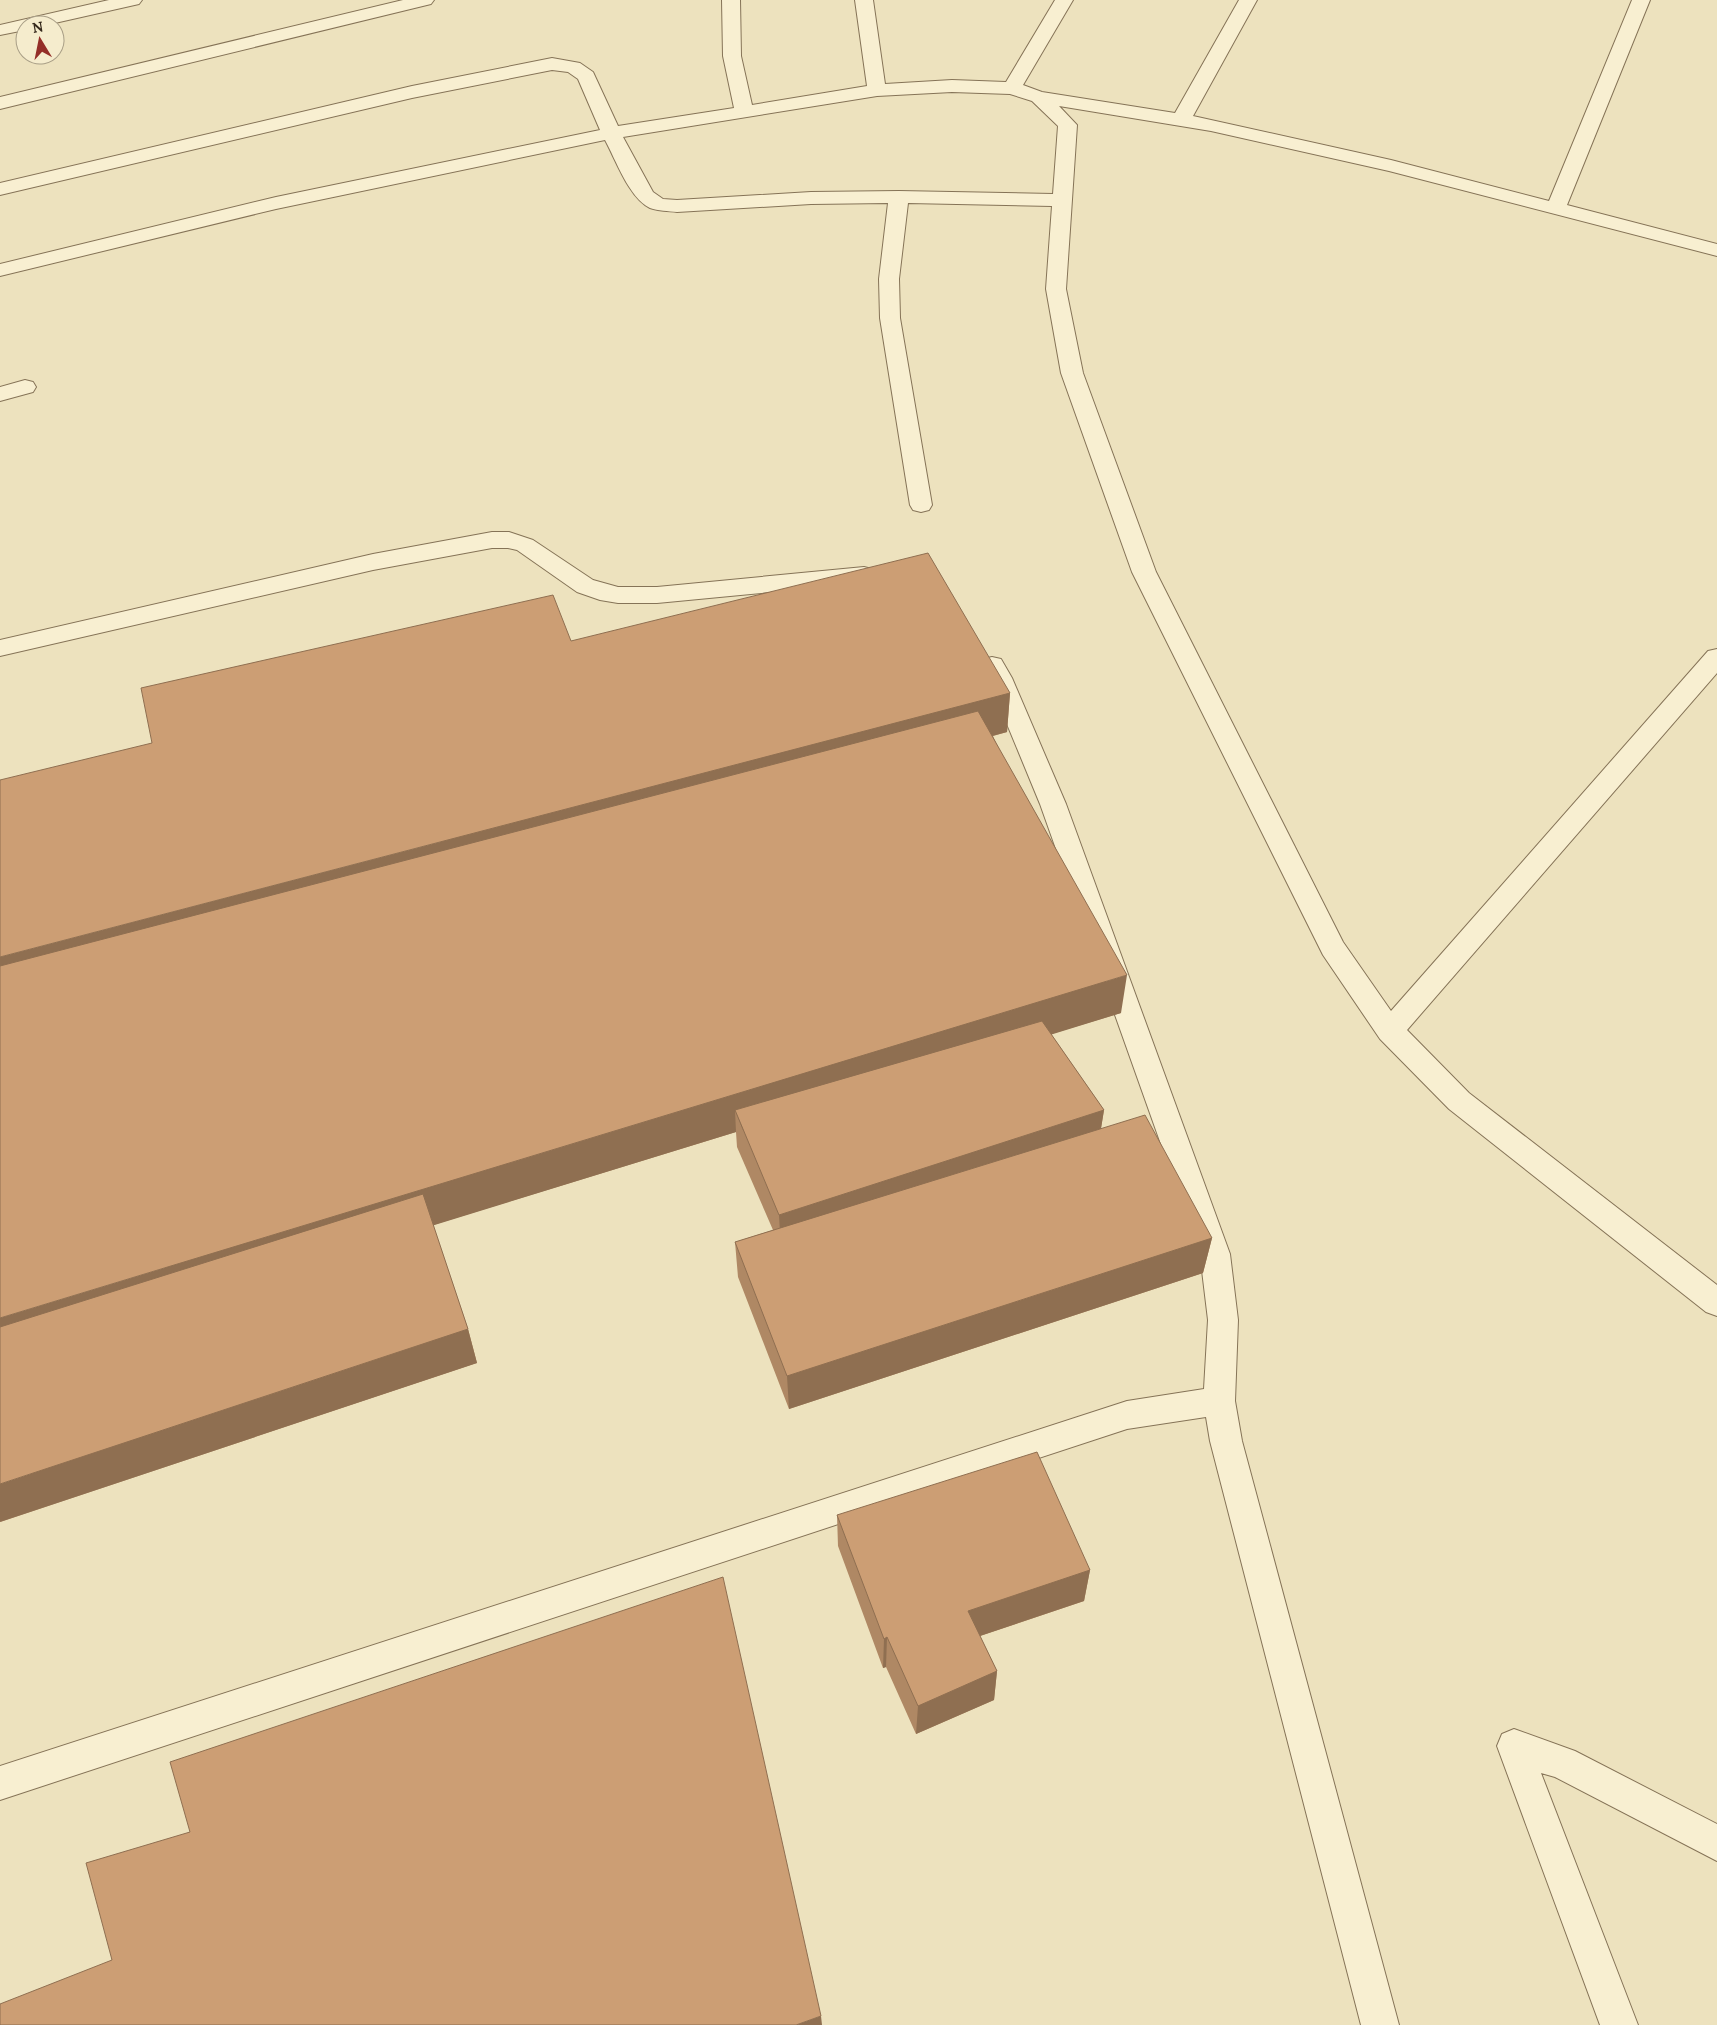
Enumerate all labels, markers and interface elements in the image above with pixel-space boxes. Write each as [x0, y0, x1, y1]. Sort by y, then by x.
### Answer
north arrow [15, 15, 65, 65]
text: N [31, 17, 45, 37]

